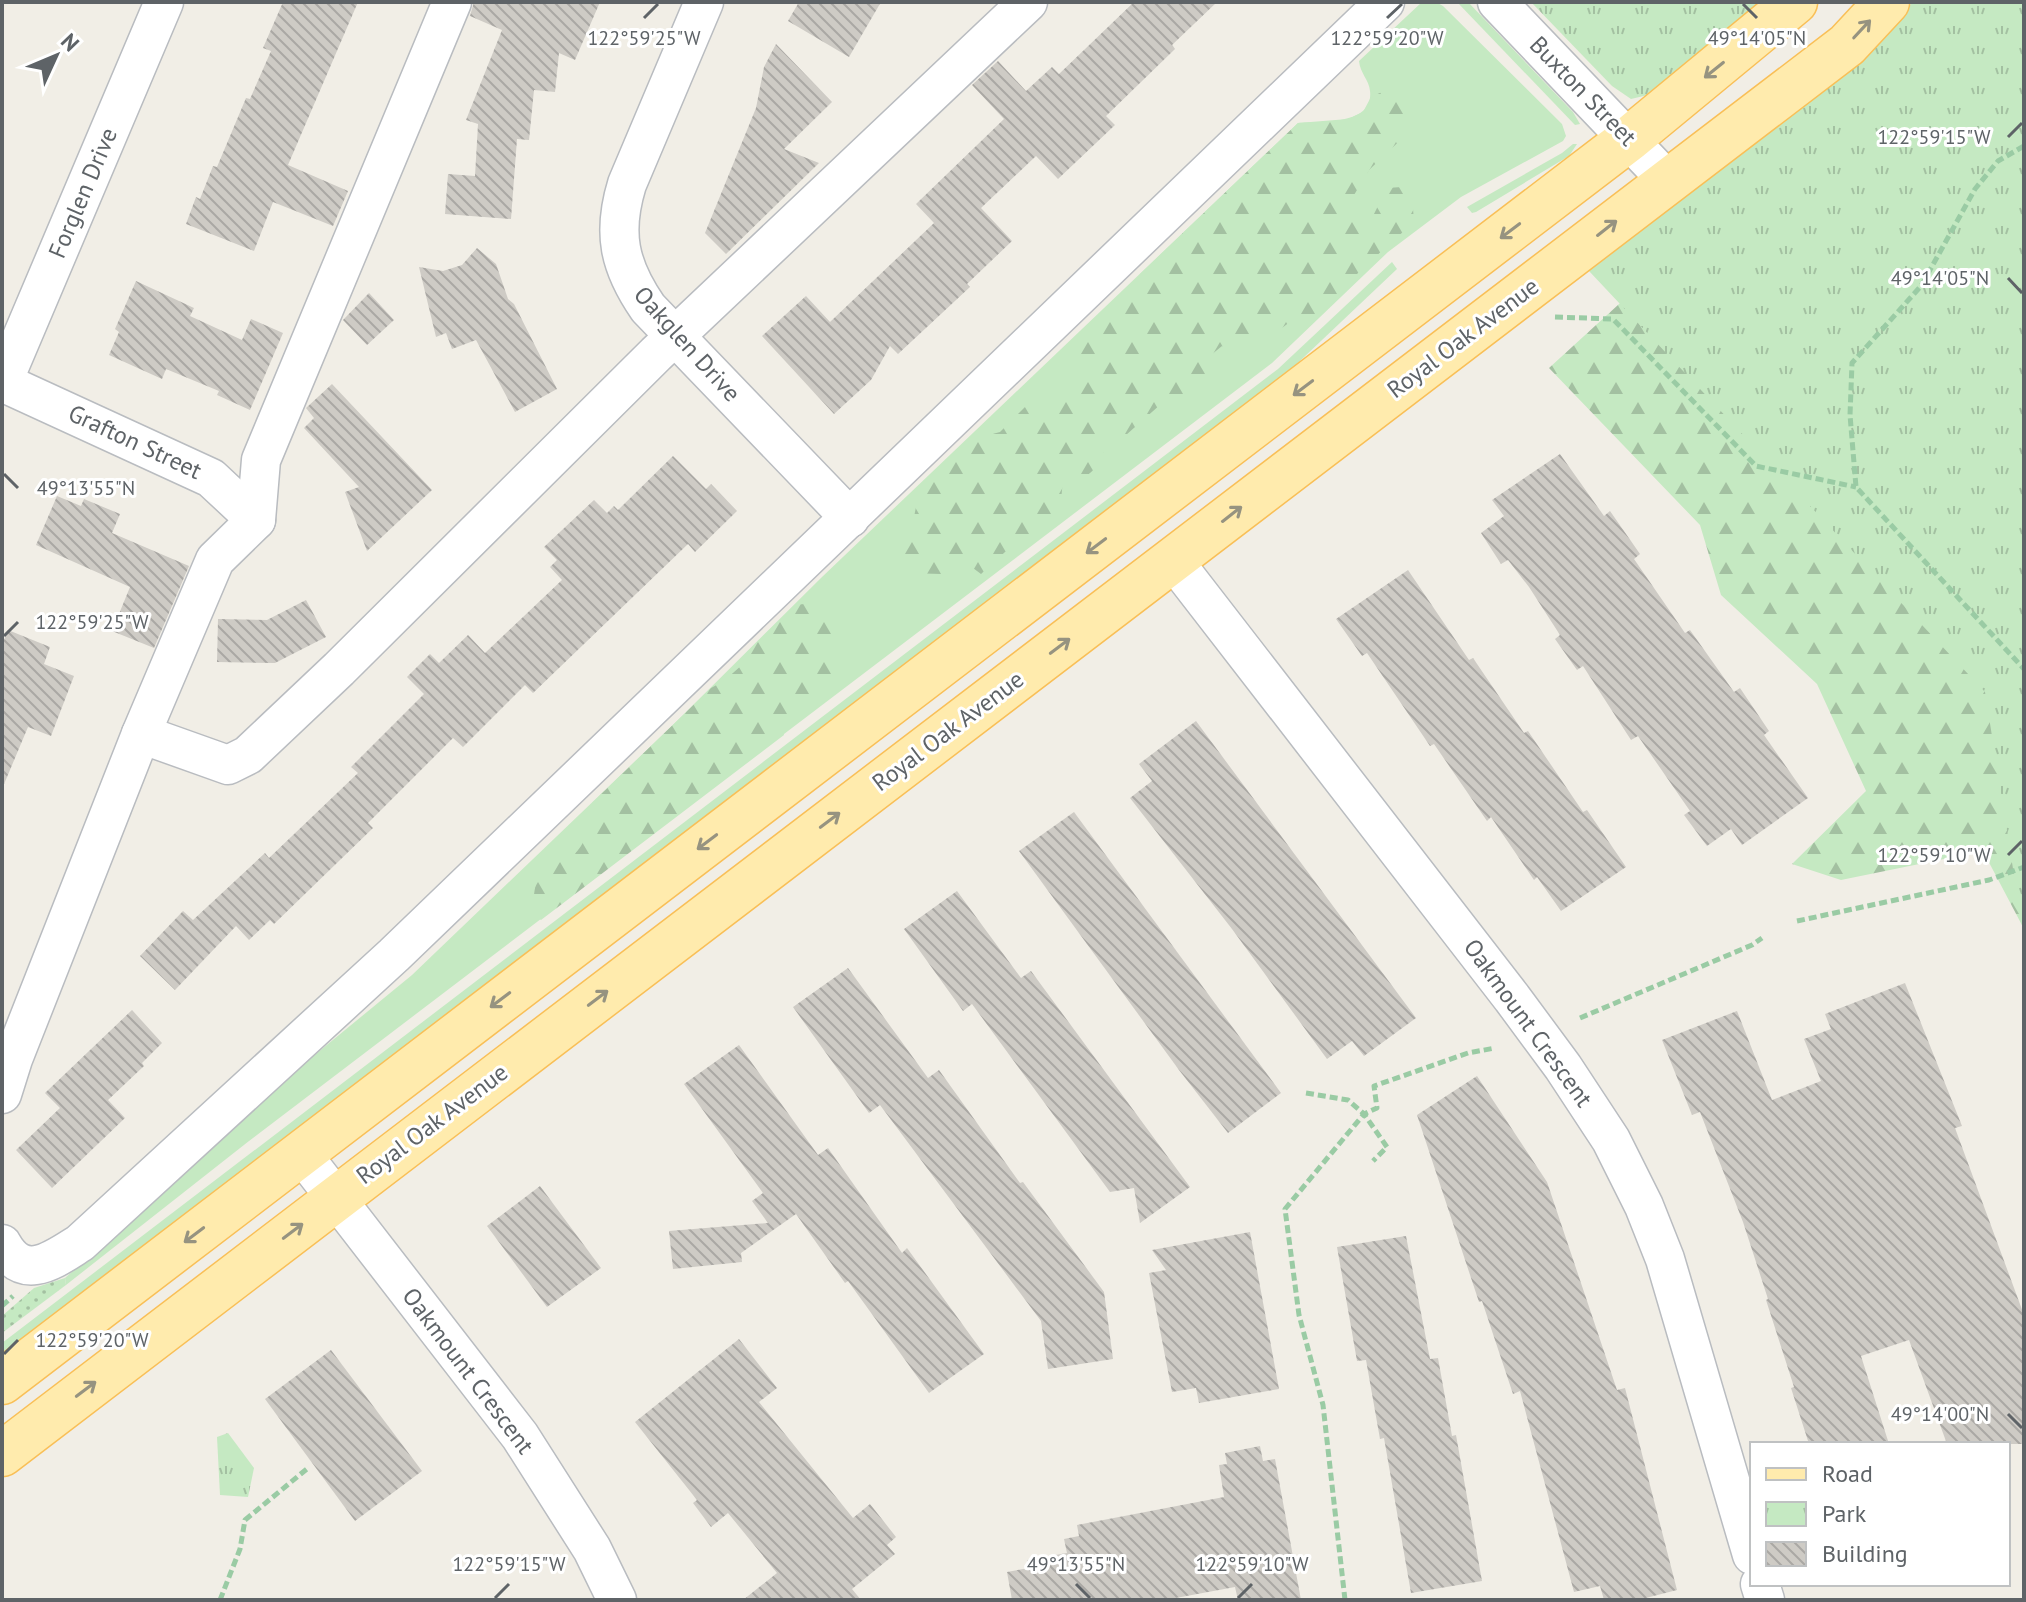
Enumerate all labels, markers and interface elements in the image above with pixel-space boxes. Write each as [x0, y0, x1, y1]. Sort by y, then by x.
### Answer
north arrow [16, 16, 96, 96]
one-way arrow [1852, 19, 1871, 39]
text: 122°59'25"W [587, 25, 701, 51]
text: 122°59'20"W [1330, 25, 1444, 51]
text: 49°14'05"N [1708, 25, 1806, 51]
text: N [55, 27, 85, 57]
street label: Buxton Street [1523, 29, 1643, 152]
one-way arrow [1704, 61, 1725, 79]
street label: Forglen Drive [41, 123, 124, 263]
text: 122°59'15"W [1877, 124, 1991, 150]
one-way arrow [1596, 220, 1617, 237]
one-way arrow [1499, 222, 1521, 239]
text: 49°14'05"N [1891, 265, 1989, 291]
street label: Royal Oak Avenue [1381, 270, 1545, 405]
street label: Oakglen Drive [627, 279, 747, 408]
one-way arrow [1293, 380, 1314, 397]
street label: Grafton Street [64, 397, 207, 486]
text: 49°13'55"N [37, 475, 135, 501]
one-way arrow [1221, 505, 1242, 523]
one-way arrow [1086, 537, 1107, 554]
text: 122°59'25"W [35, 609, 149, 635]
one-way arrow [1049, 638, 1070, 655]
street label: Royal Oak Avenue [866, 663, 1030, 798]
one-way arrow [819, 812, 841, 829]
one-way arrow [697, 834, 718, 851]
text: 122°59'10"W [1877, 842, 1991, 868]
street label: Oakmount Crescent [1457, 933, 1600, 1113]
one-way arrow [587, 989, 608, 1006]
one-way arrow [490, 992, 511, 1009]
street label: Royal Oak Avenue [350, 1056, 514, 1191]
one-way arrow [282, 1223, 303, 1240]
one-way arrow [184, 1226, 205, 1243]
street label: Oakmount Crescent [396, 1281, 541, 1460]
text: 122°59'20"W [35, 1327, 149, 1353]
one-way arrow [75, 1381, 97, 1398]
text: 49°14'00"N [1891, 1401, 1989, 1427]
legend [1750, 1442, 2010, 1586]
text: Road [1822, 1458, 1873, 1489]
text: Park [1822, 1498, 1867, 1529]
text: Building [1822, 1538, 1908, 1569]
text: 122°59'15"W [452, 1551, 566, 1577]
text: 49°13'55"N [1027, 1551, 1125, 1577]
text: 122°59'10"W [1195, 1551, 1309, 1577]

